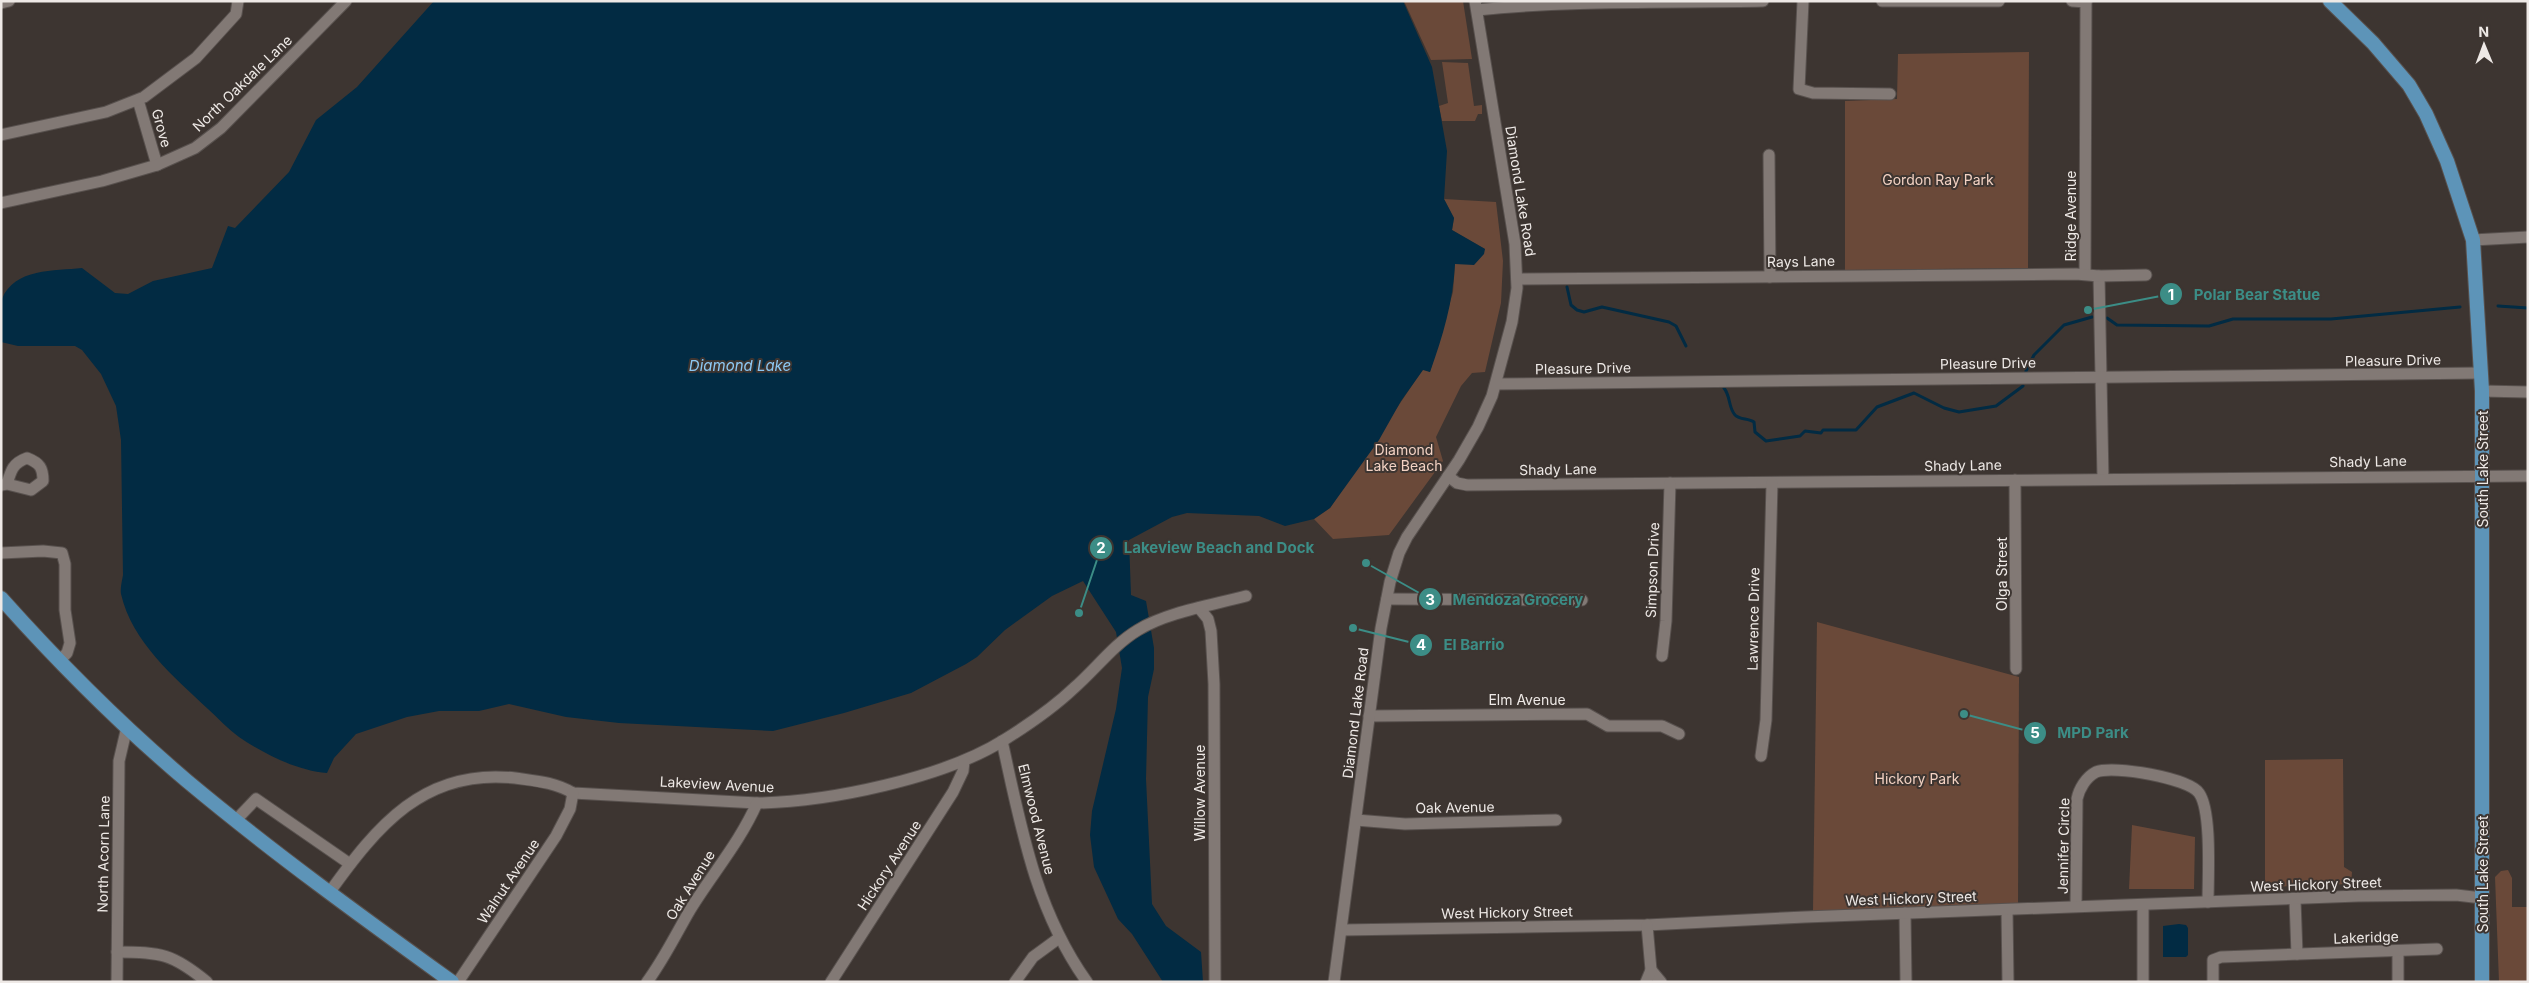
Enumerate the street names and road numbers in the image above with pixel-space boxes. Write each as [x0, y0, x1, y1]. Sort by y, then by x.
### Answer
street label: North Oakdale Lane [189, 31, 295, 135]
street label: Grove [149, 107, 175, 149]
street label: Diamond Lake Road [1502, 125, 1540, 257]
street label: Ridge Avenue [2062, 171, 2079, 261]
street label: Rays Lane [1767, 252, 1835, 270]
street label: Pleasure Drive [2345, 351, 2441, 369]
street label: Pleasure Drive [1940, 354, 2036, 372]
street label: Pleasure Drive [1535, 359, 1631, 377]
street label: South Lake Street [2474, 410, 2491, 528]
street label: Shady Lane [2329, 452, 2407, 470]
street label: Shady Lane [1924, 456, 2002, 474]
street label: Shady Lane [1519, 460, 1597, 478]
street label: Simpson Drive [1642, 522, 1662, 618]
street label: Olga Street [1993, 537, 2010, 611]
street label: Lawrence Drive [1744, 567, 1762, 671]
street label: Diamond Lake Road [1339, 647, 1371, 779]
street label: Elm Avenue [1488, 691, 1566, 708]
street label: Willow Avenue [1191, 745, 1208, 841]
street label: Elmwood Avenue [1015, 762, 1059, 876]
street label: Lakeview Avenue [659, 773, 775, 795]
street label: North Acorn Lane [93, 795, 113, 913]
street label: Oak Avenue [1415, 798, 1495, 816]
street label: Jennifer Circle [2054, 798, 2072, 894]
street label: South Lake Street [2474, 815, 2491, 933]
street label: Hickory Avenue [854, 817, 924, 913]
street label: Walnut Avenue [473, 835, 543, 927]
street label: Oak Avenue [662, 847, 718, 923]
street label: West Hickory Street [2250, 873, 2382, 895]
street label: West Hickory Street [1845, 887, 1977, 909]
street label: West Hickory Street [1441, 902, 1573, 922]
street label: Lakeridge [2333, 927, 2399, 947]

